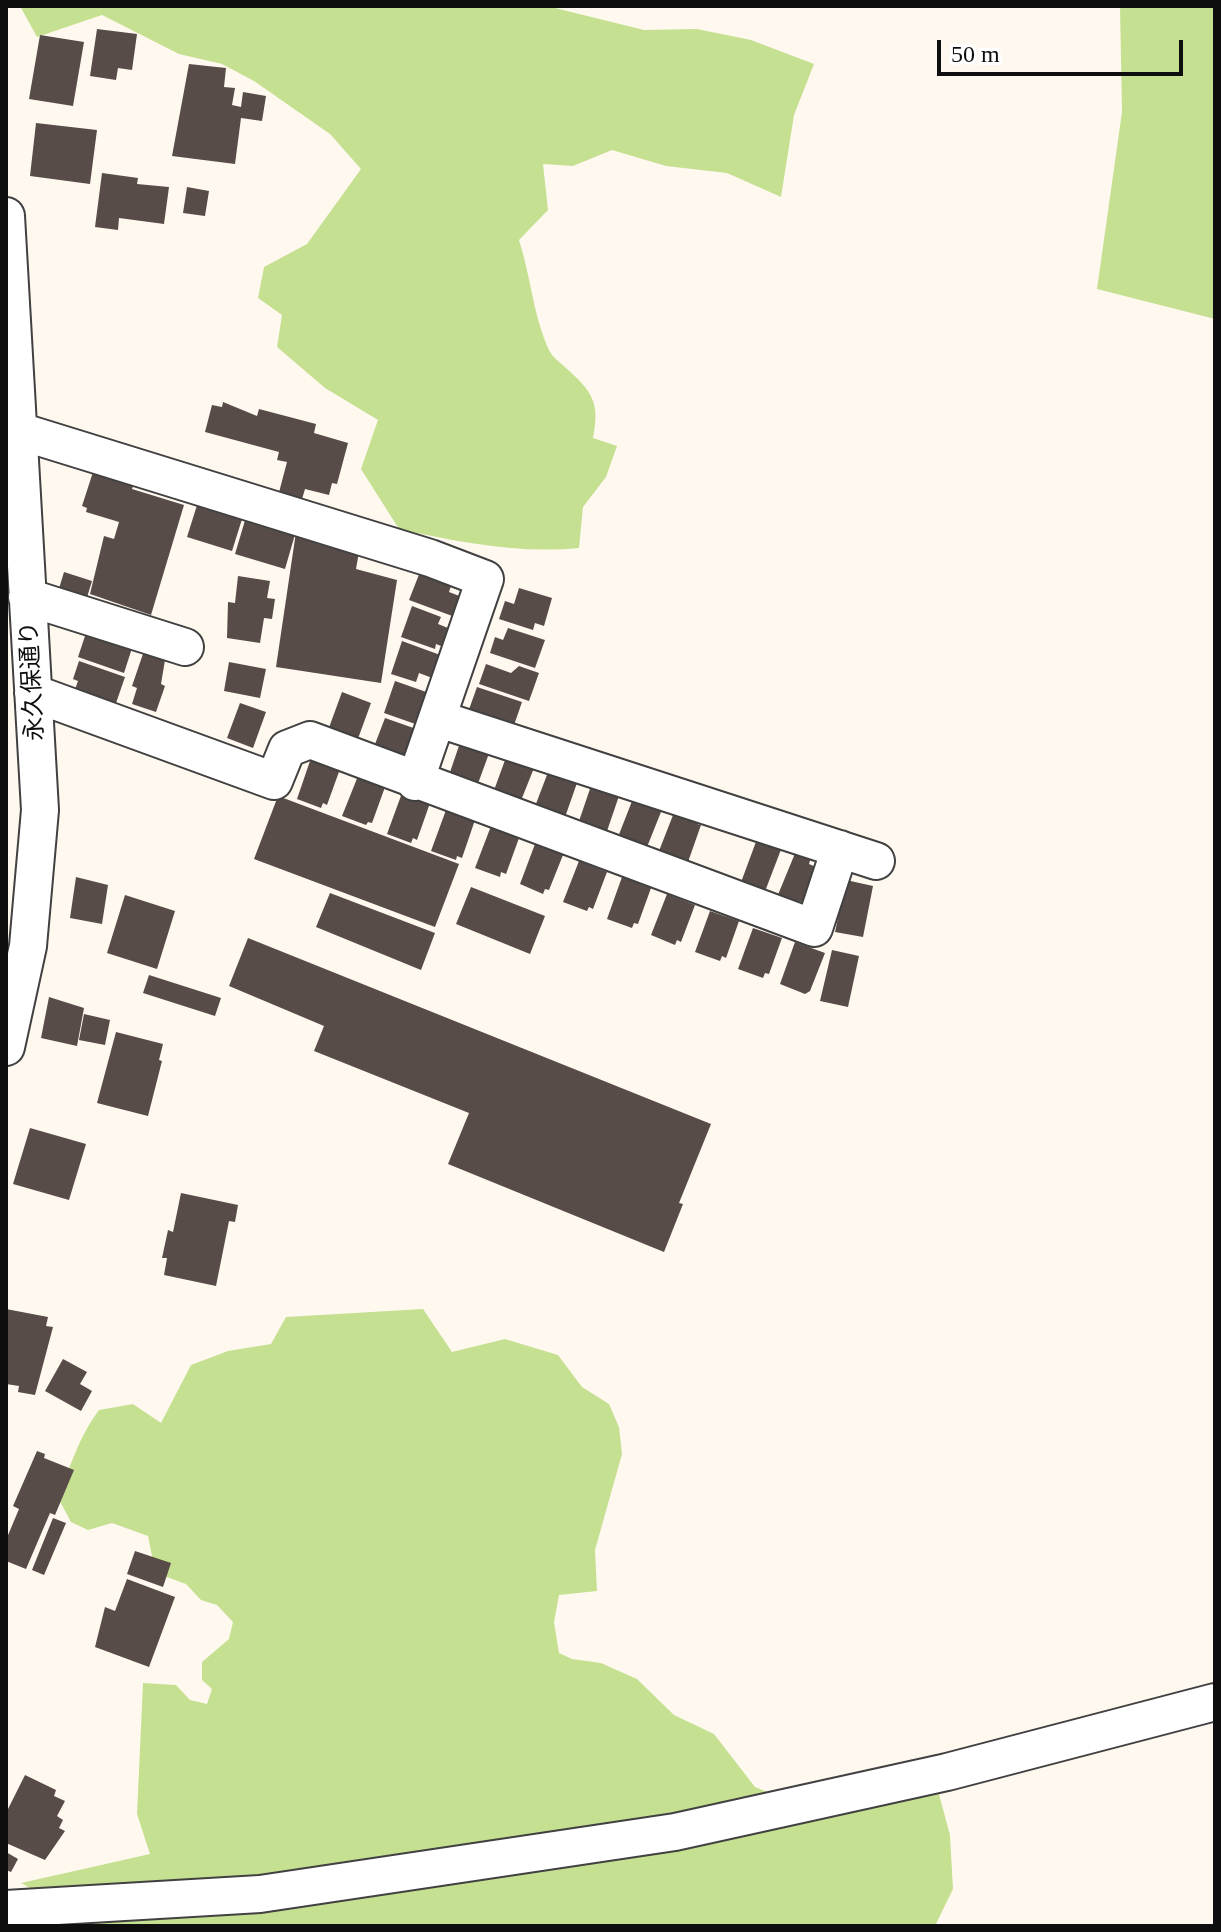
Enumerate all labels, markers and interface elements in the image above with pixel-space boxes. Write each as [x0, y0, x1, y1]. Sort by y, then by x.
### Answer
scale bar [941, 24, 1187, 74]
text: 50 m [951, 41, 1000, 67]
street label: 永久保通り [15, 620, 51, 742]

